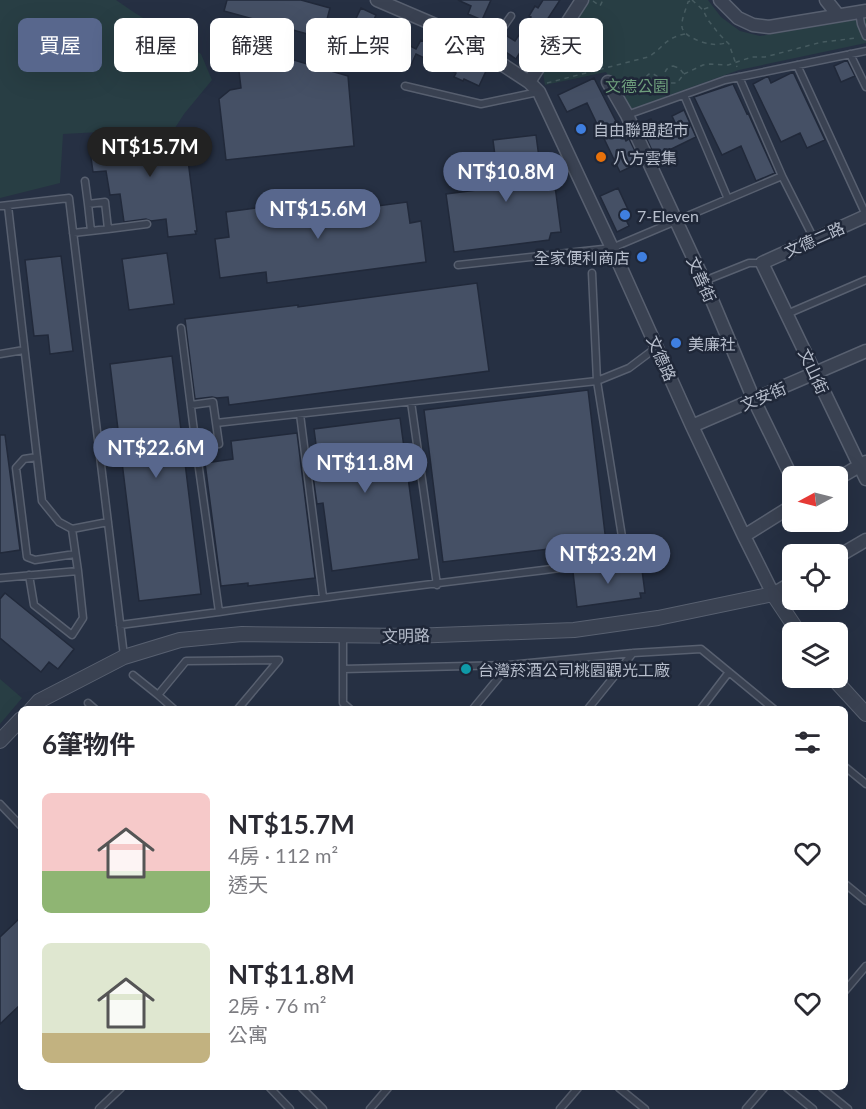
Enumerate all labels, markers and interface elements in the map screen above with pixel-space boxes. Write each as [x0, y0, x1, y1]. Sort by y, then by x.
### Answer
chip: 買屋 [18, 18, 102, 72]
chip: 租屋 [114, 18, 198, 72]
chip: 篩選 [210, 18, 294, 72]
chip: 新上架 [306, 18, 411, 72]
chip: 公寓 [423, 18, 507, 72]
chip: 透天 [519, 18, 603, 72]
park label: 文德公園 [605, 76, 669, 95]
place label: 自由聯盟超市 [593, 120, 689, 139]
marker: 自由聯盟超市 [574, 122, 588, 136]
pin: NT$15.7M [88, 127, 212, 178]
text: NT$15.7M [101, 134, 199, 158]
place label: 八方雲集 [613, 148, 677, 167]
marker: 八方雲集 [594, 150, 608, 164]
pin: NT$10.8M [444, 152, 568, 203]
text: NT$10.8M [457, 159, 555, 183]
pin: NT$15.6M [256, 189, 380, 240]
text: NT$15.6M [269, 196, 367, 220]
place label: 7-Eleven [637, 206, 699, 225]
marker: 7-Eleven [618, 208, 632, 222]
street label: 文德二路 [781, 217, 847, 261]
place label: 全家便利商店 [534, 248, 630, 267]
marker: 全家便利商店 [635, 250, 649, 264]
street label: 文善街 [684, 253, 720, 305]
street label: 文德路 [644, 332, 680, 384]
place label: 美廉社 [688, 334, 736, 353]
marker: 美廉社 [669, 336, 683, 350]
street label: 文山街 [795, 345, 833, 397]
street label: 文安街 [737, 378, 789, 414]
pin: NT$22.6M [94, 428, 218, 479]
text: NT$22.6M [107, 435, 205, 459]
pin: NT$11.8M [303, 443, 427, 494]
text: NT$11.8M [316, 450, 414, 474]
north arrow [782, 466, 848, 532]
map controls [782, 466, 848, 688]
pin: NT$23.2M [546, 534, 670, 585]
text: NT$23.2M [559, 541, 657, 565]
button: locate [782, 544, 848, 610]
button: layers [782, 622, 848, 688]
street label: 文明路 [382, 625, 430, 645]
place label: 台灣菸酒公司桃園觀光工廠 [478, 660, 670, 679]
marker: 台灣菸酒公司桃園觀光工廠 [459, 662, 473, 676]
icon: filters [791, 726, 824, 759]
text: 6筆物件 [42, 728, 135, 760]
text: NT$15.7M [228, 808, 355, 840]
icon: home [90, 817, 162, 889]
icon: heart [791, 837, 824, 870]
text: 4房 · 112 m² [228, 843, 338, 867]
text: 透天 [228, 872, 268, 896]
text: NT$11.8M [228, 958, 355, 990]
icon: home [90, 967, 162, 1039]
icon: heart [791, 987, 824, 1020]
text: 2房 · 76 m² [228, 993, 327, 1017]
text: 公寓 [228, 1022, 268, 1046]

